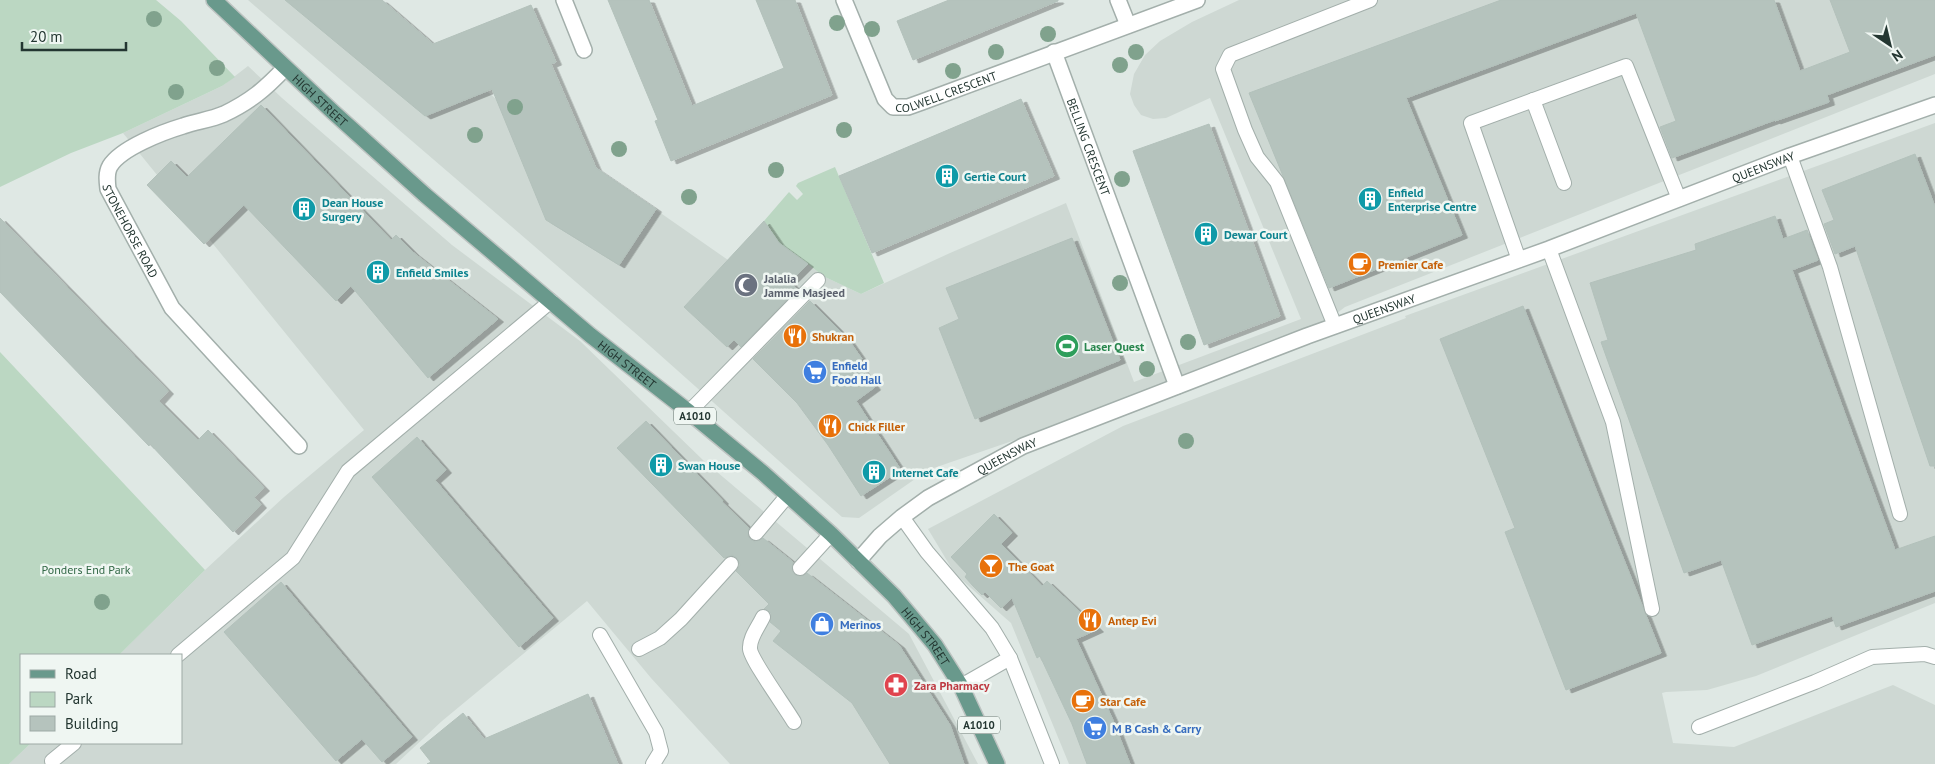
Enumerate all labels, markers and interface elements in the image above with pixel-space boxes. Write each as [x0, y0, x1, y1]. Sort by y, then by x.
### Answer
scale bar [22, 20, 126, 52]
north arrow [1865, 20, 1915, 70]
text: 20 m [30, 27, 63, 46]
text: N [1889, 46, 1906, 66]
street label: COLWELL CRESCENT [895, 67, 999, 115]
street label: HIGH STREET [290, 71, 351, 130]
street label: BELLING CRESCENT [1064, 96, 1114, 198]
street label: QUEENSWAY [1730, 147, 1797, 185]
building icon: Gertie Court [934, 163, 960, 189]
place label: Gertie Court [964, 169, 1027, 184]
street label: STONEHORSE ROAD [100, 183, 162, 280]
place label: Enfield Enterprise Centre [1388, 185, 1477, 214]
building icon: Enfield Enterprise Centre [1357, 186, 1383, 212]
place label: Dean House Surgery [322, 195, 383, 224]
building icon: Dean House Surgery [291, 196, 317, 222]
building icon: Dewar Court [1193, 221, 1219, 247]
place label: Dewar Court [1224, 227, 1288, 242]
cafe icon: Premier Cafe [1347, 251, 1373, 277]
place label: Premier Cafe [1378, 257, 1443, 272]
building icon: Enfield Smiles [365, 259, 391, 285]
place label: Enfield Smiles [396, 265, 469, 280]
place label: Jalalia Jamme Masjeed [763, 271, 845, 300]
mosque icon: Jalalia Jamme Masjeed [733, 272, 759, 298]
street label: QUEENSWAY [1350, 290, 1418, 327]
restaurant icon: Shukran [782, 323, 808, 349]
place label: Shukran [812, 329, 854, 344]
sports icon: Laser Quest [1054, 333, 1080, 359]
street label: HIGH STREET [595, 337, 660, 392]
place label: Laser Quest [1084, 339, 1145, 354]
place label: Enfield Food Hall [832, 358, 882, 387]
supermarket icon: Enfield Food Hall [802, 359, 828, 385]
road number: A1010 [674, 408, 716, 424]
restaurant icon: Chick Filler [817, 413, 843, 439]
place label: Chick Filler [848, 419, 906, 434]
street label: QUEENSWAY [974, 434, 1039, 477]
building icon: Swan House [648, 452, 674, 478]
place label: Swan House [678, 458, 740, 473]
building icon: Internet Cafe [861, 459, 887, 485]
place label: Internet Cafe [892, 465, 959, 480]
bar icon: The Goat [978, 553, 1004, 579]
place label: The Goat [1008, 559, 1055, 574]
park label: Ponders End Park [42, 562, 131, 577]
street label: HIGH STREET [899, 604, 953, 668]
restaurant icon: Antep Evi [1077, 607, 1103, 633]
shop icon: Merinos [809, 611, 835, 637]
place label: Antep Evi [1108, 613, 1157, 628]
place label: Merinos [840, 617, 881, 632]
legend [20, 654, 182, 744]
text: Road [65, 664, 97, 683]
pharmacy icon: Zara Pharmacy [883, 672, 909, 698]
place label: Zara Pharmacy [914, 678, 990, 693]
cafe icon: Star Cafe [1070, 688, 1096, 714]
text: Park [65, 689, 93, 708]
place label: Star Cafe [1100, 694, 1146, 709]
text: Building [65, 714, 119, 733]
supermarket icon: M B Cash & Carry [1082, 715, 1108, 741]
road number: A1010 [958, 716, 1000, 734]
place label: M B Cash & Carry [1112, 721, 1201, 736]

